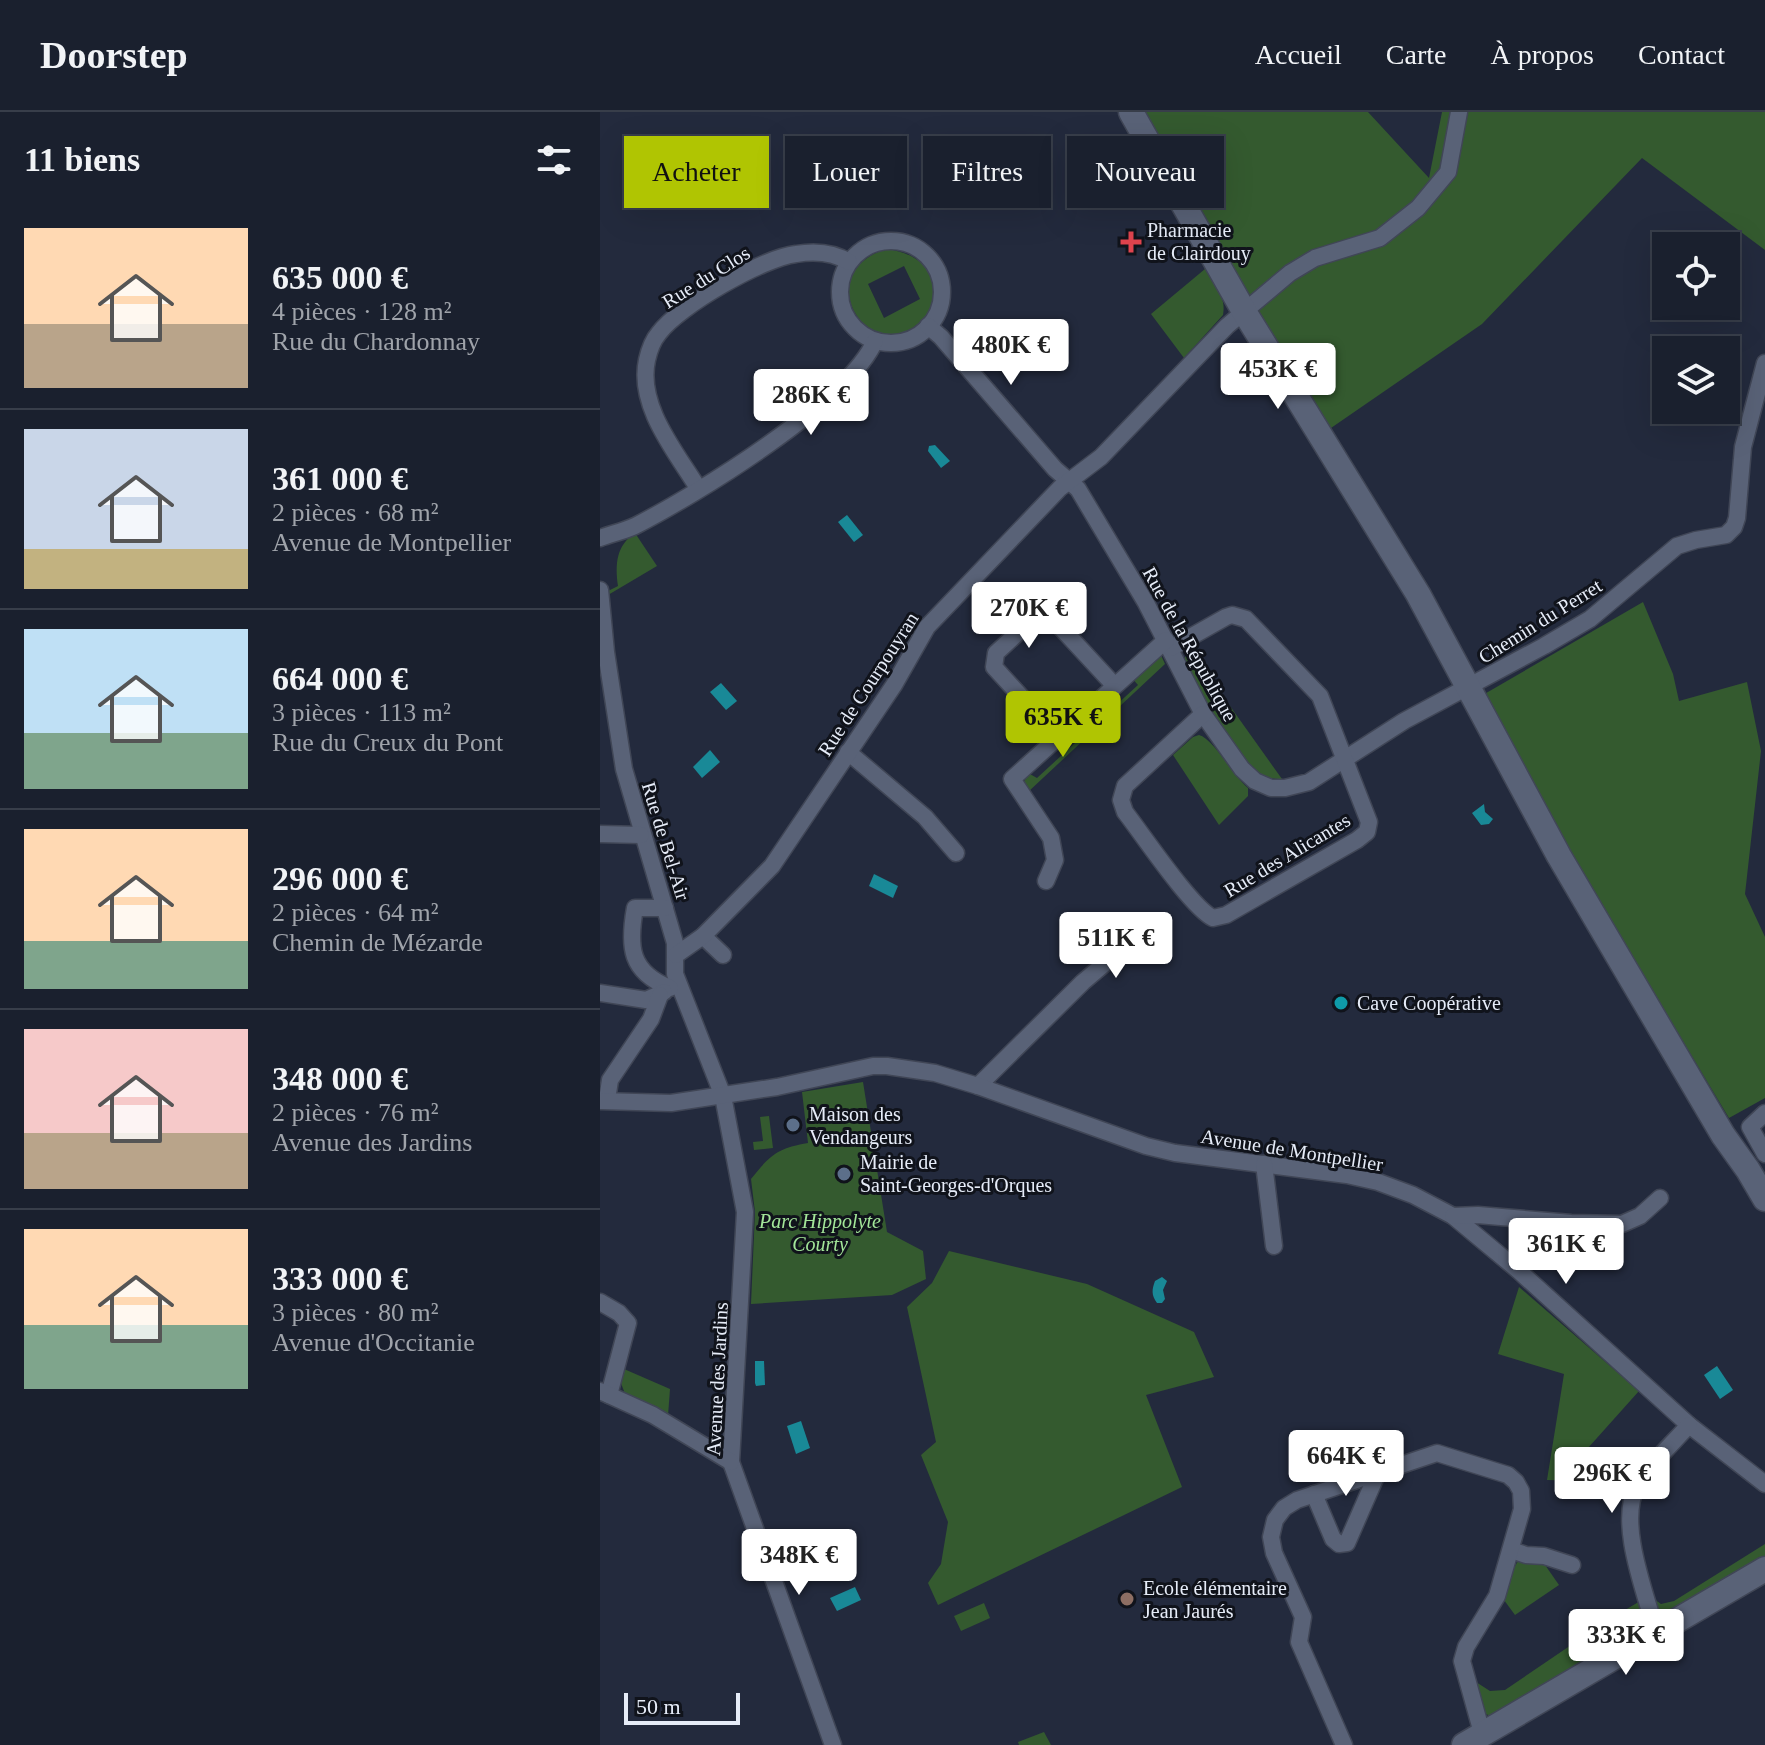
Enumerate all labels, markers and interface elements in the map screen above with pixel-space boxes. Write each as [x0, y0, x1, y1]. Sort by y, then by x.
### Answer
text: Doorstep [40, 34, 188, 76]
text: Accueil [1255, 39, 1342, 70]
text: Carte [1386, 39, 1446, 70]
text: À propos [1490, 39, 1594, 70]
text: Contact [1638, 39, 1725, 70]
chip: Acheter [624, 136, 769, 208]
chip: Louer [785, 136, 907, 208]
chip: Filtres [923, 136, 1051, 208]
chip: Nouveau [1067, 136, 1224, 208]
icon: filters [532, 138, 576, 182]
text: 11 biens [24, 141, 140, 178]
place label: Pharmacie de Clairdouy [1147, 219, 1251, 265]
map controls [1652, 232, 1740, 424]
button: locate [1652, 232, 1740, 320]
marker: Pharmacie de Clairdouy [1122, 233, 1140, 251]
street label: Rue du Clos [658, 241, 754, 313]
text: 635 000 € [272, 259, 408, 296]
icon: home [88, 260, 184, 356]
text: 4 pièces · 128 m² [272, 297, 452, 326]
pin: 480K € [946, 319, 1076, 387]
text: Rue du Chardonnay [272, 327, 480, 356]
text: 480K € [972, 330, 1050, 359]
button: layers [1652, 336, 1740, 424]
pin: 453K € [1213, 343, 1343, 411]
text: 453K € [1239, 354, 1317, 383]
pin: 286K € [746, 369, 876, 437]
text: 286K € [772, 380, 850, 409]
text: 361 000 € [272, 460, 408, 497]
icon: home [88, 461, 184, 557]
text: 2 pièces · 68 m² [272, 498, 439, 527]
text: Avenue de Montpellier [272, 528, 511, 557]
street label: Rue de la République [1138, 563, 1242, 725]
street label: Chemin du Perret [1474, 574, 1606, 668]
pin: 270K € [964, 582, 1094, 650]
text: 270K € [990, 593, 1068, 622]
street label: Rue de Courpouyran [813, 608, 923, 760]
text: 664 000 € [272, 660, 408, 697]
icon: home [88, 661, 184, 757]
pin: 635K € [998, 691, 1128, 759]
text: 3 pièces · 113 m² [272, 698, 451, 727]
text: 635K € [1024, 702, 1102, 731]
text: Rue du Creux du Pont [272, 728, 503, 757]
street label: Rue de Bel-Air [638, 779, 694, 903]
street label: Rue des Alicantes [1220, 809, 1354, 901]
text: 296 000 € [272, 860, 408, 897]
icon: home [88, 861, 184, 957]
text: 2 pièces · 64 m² [272, 898, 439, 927]
pin: 511K € [1051, 912, 1181, 980]
text: 511K € [1077, 923, 1155, 952]
text: Chemin de Mézarde [272, 928, 483, 957]
place label: Cave Coopérative [1357, 992, 1501, 1015]
marker: Cave Coopérative [1332, 994, 1350, 1012]
text: 348 000 € [272, 1060, 408, 1097]
icon: home [88, 1061, 184, 1157]
text: 2 pièces · 76 m² [272, 1098, 439, 1127]
place label: Maison des Vendangeurs [809, 1103, 913, 1149]
marker: Maison des Vendangeurs [784, 1116, 802, 1134]
street label: Avenue de Montpellier [1199, 1125, 1385, 1176]
text: Avenue des Jardins [272, 1128, 472, 1157]
place label: Mairie de Saint-Georges-d'Orques [860, 1151, 1052, 1197]
marker: Mairie de Saint-Georges-d'Orques [835, 1165, 853, 1183]
park label: Parc Hippolyte Courty [758, 1210, 881, 1256]
pin: 361K € [1501, 1218, 1631, 1286]
text: 361K € [1527, 1229, 1605, 1258]
text: 333 000 € [272, 1260, 408, 1297]
icon: home [88, 1261, 184, 1357]
text: 3 pièces · 80 m² [272, 1298, 439, 1327]
street label: Avenue des Jardins [702, 1301, 732, 1456]
text: Avenue d'Occitanie [272, 1328, 475, 1357]
pin: 664K € [1281, 1430, 1411, 1498]
text: 664K € [1307, 1441, 1385, 1470]
pin: 296K € [1547, 1447, 1677, 1515]
text: 296K € [1573, 1458, 1651, 1487]
pin: 348K € [734, 1529, 864, 1597]
text: 348K € [760, 1540, 838, 1569]
place label: Ecole élémentaire Jean Jaurés [1143, 1577, 1287, 1622]
marker: Ecole élémentaire Jean Jaurés [1118, 1590, 1136, 1608]
pin: 333K € [1561, 1609, 1691, 1677]
text: 333K € [1587, 1620, 1665, 1649]
scale bar [624, 1689, 740, 1725]
text: 50 m [636, 1694, 681, 1719]

